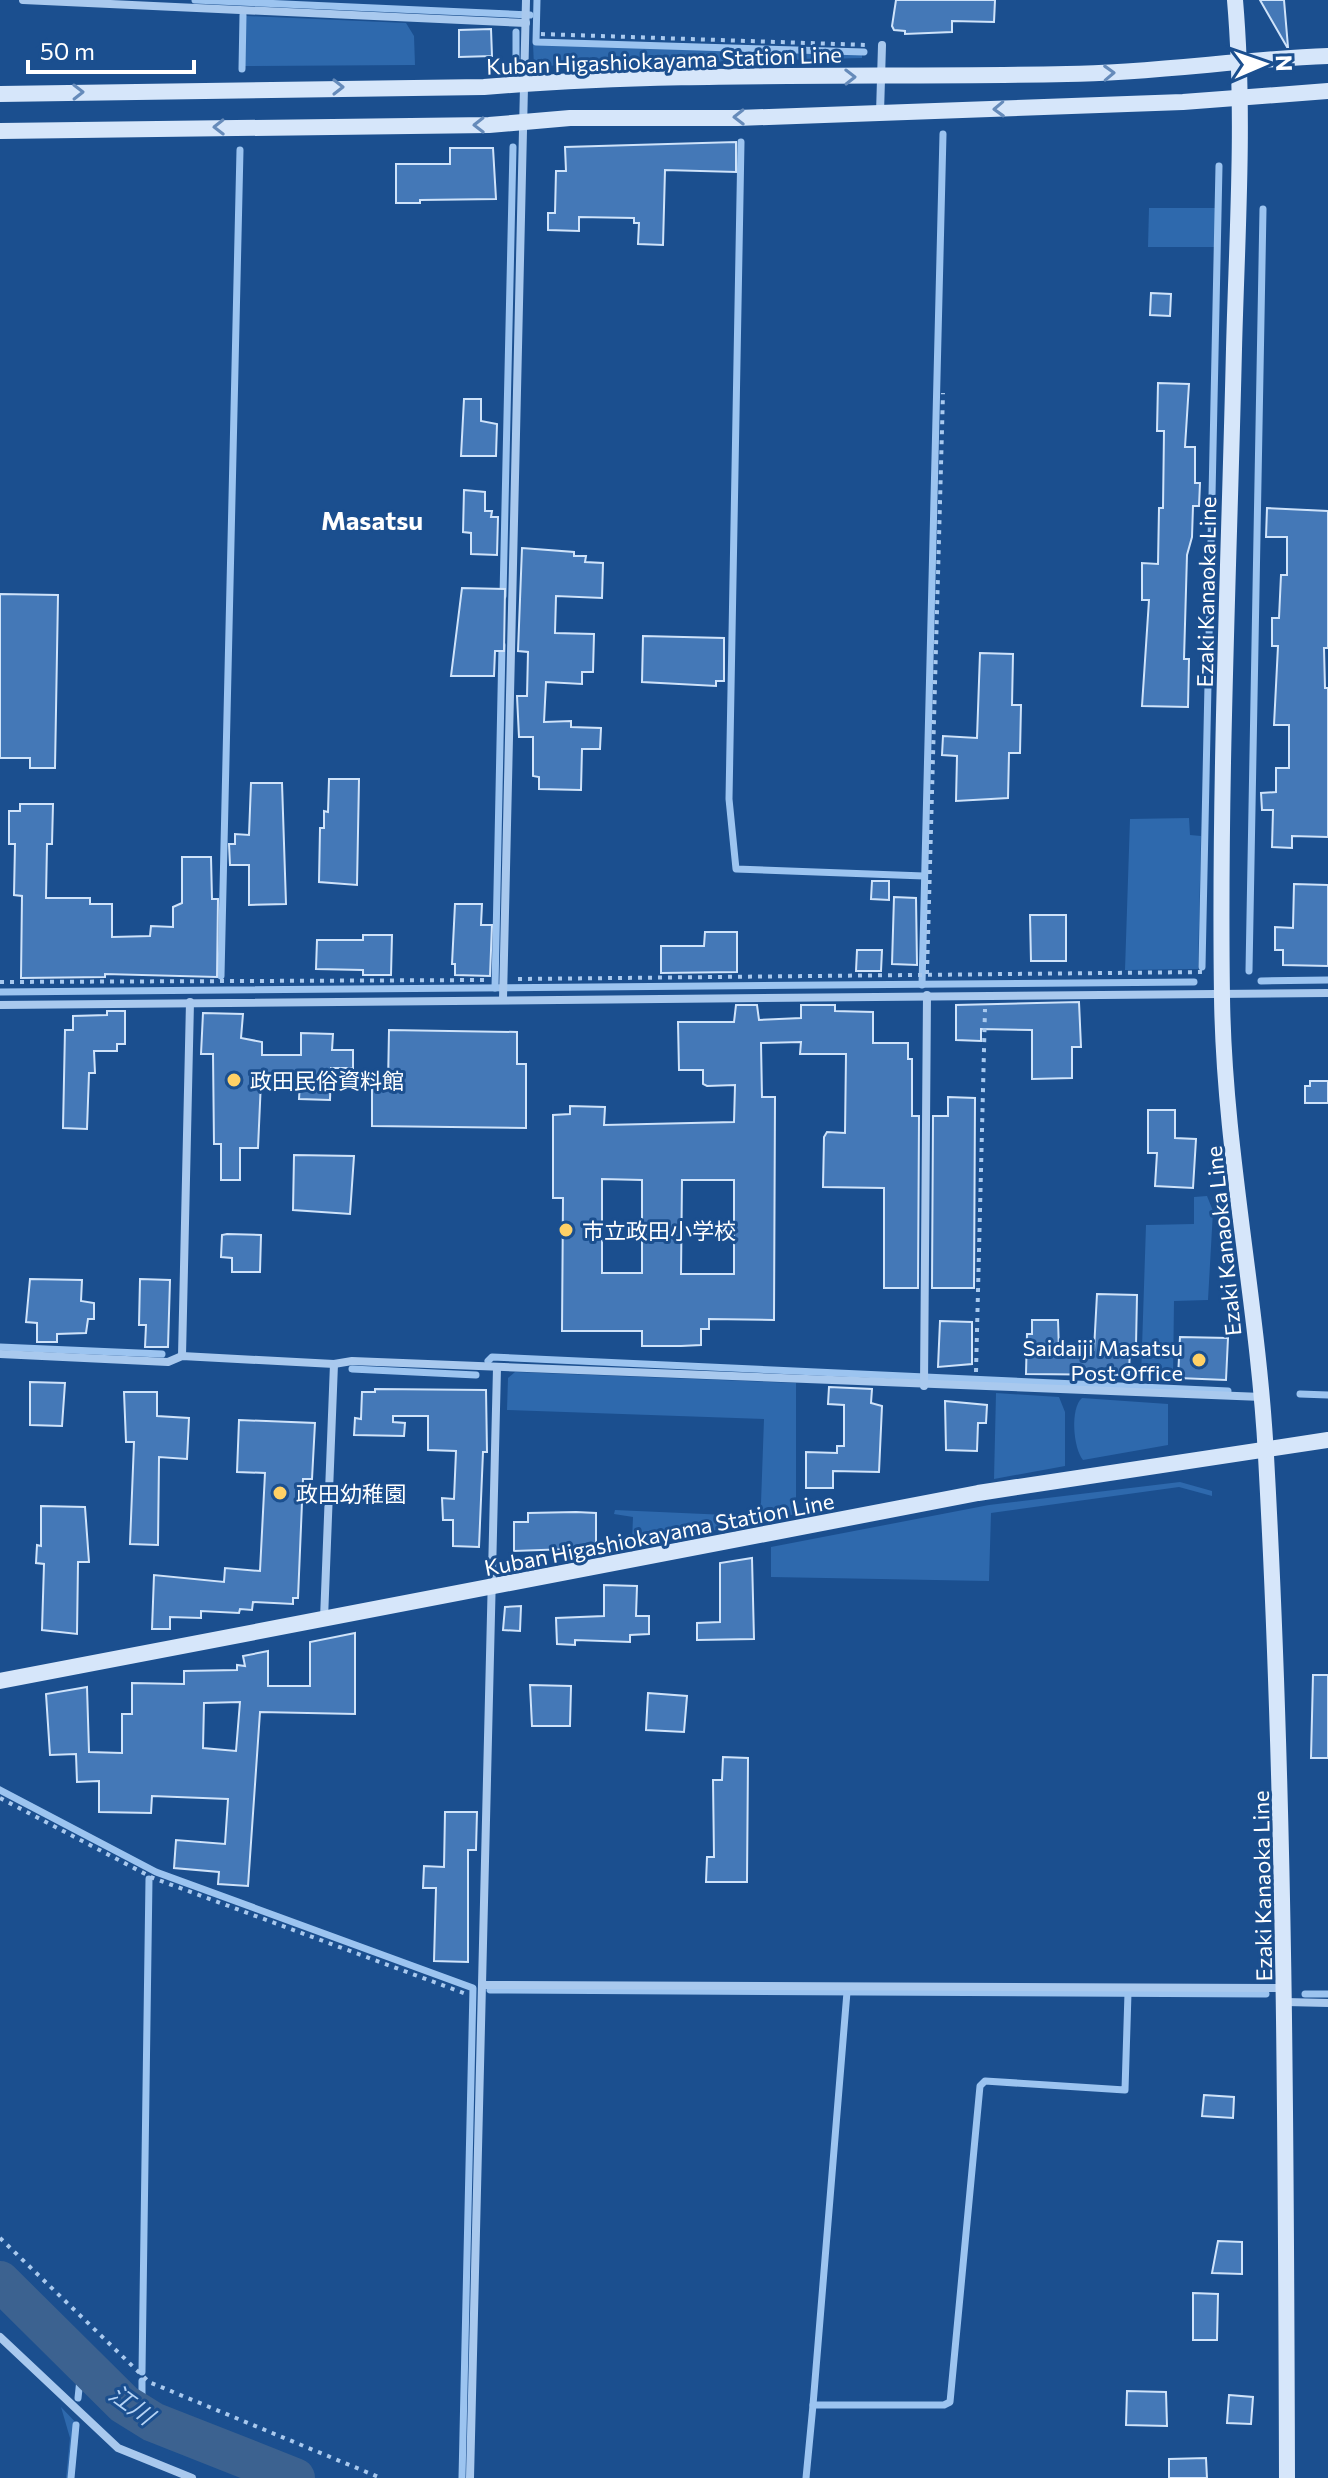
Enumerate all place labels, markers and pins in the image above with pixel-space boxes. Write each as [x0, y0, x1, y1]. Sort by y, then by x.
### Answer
place label: 政田民俗資料館 [250, 1067, 404, 1094]
marker: 政田民俗資料館 [225, 1071, 243, 1089]
place label: 市立政田小学校 [582, 1217, 736, 1244]
marker: 市立政田小学校 [557, 1221, 575, 1239]
place label: Saidaiji Masatsu Post Office [1022, 1334, 1183, 1386]
marker: Saidaiji Masatsu Post Office [1190, 1351, 1208, 1369]
place label: 政田幼稚園 [296, 1480, 406, 1507]
marker: 政田幼稚園 [271, 1484, 289, 1502]

